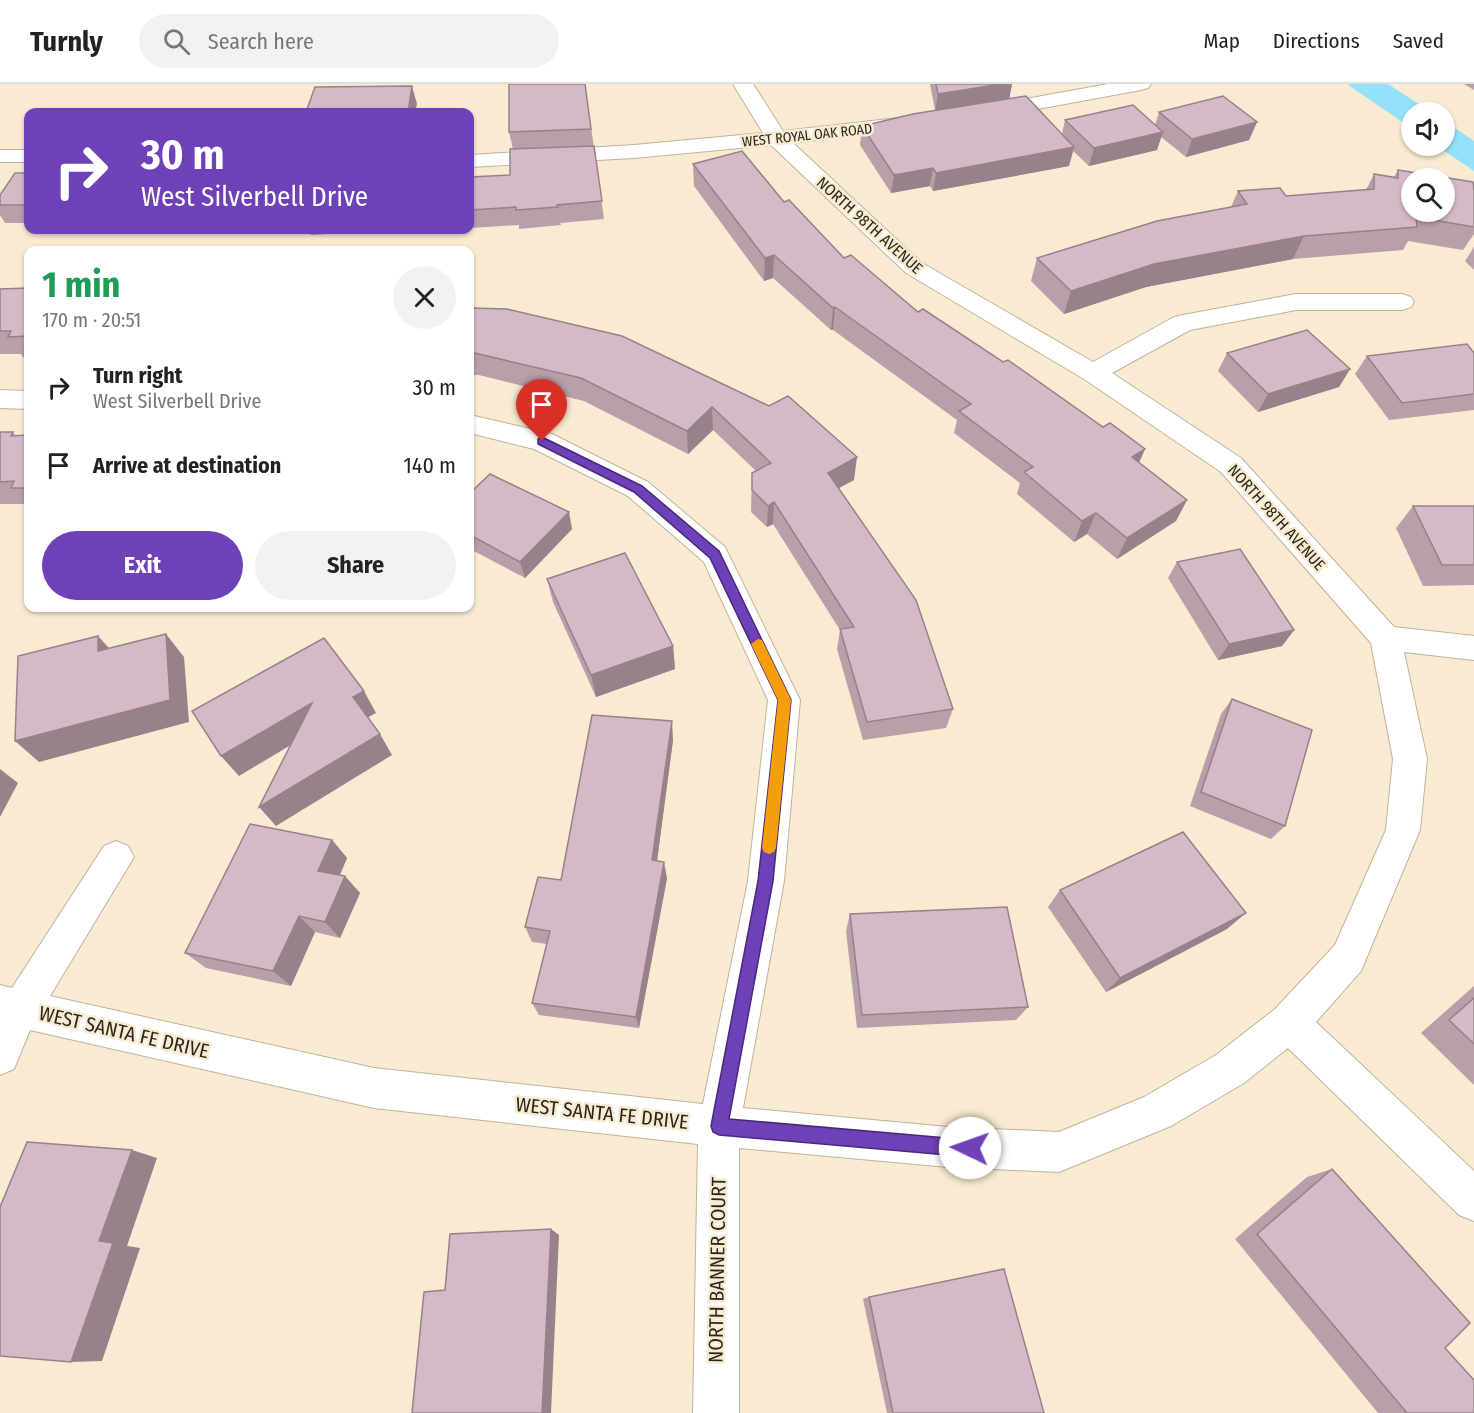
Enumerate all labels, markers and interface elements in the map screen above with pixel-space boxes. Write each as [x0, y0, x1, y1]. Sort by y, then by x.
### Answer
search box [139, 14, 559, 68]
text: Turnly [30, 25, 103, 58]
icon: search [160, 25, 193, 58]
text: Search here [208, 28, 314, 55]
text: Map [1203, 28, 1240, 54]
text: Directions [1273, 28, 1360, 54]
text: Saved [1393, 28, 1444, 54]
map controls [1401, 102, 1455, 222]
button: sound [1401, 102, 1455, 156]
street label: WEST ROYAL OAK ROAD [741, 120, 873, 151]
text: 30 m [141, 130, 225, 180]
icon: right [42, 132, 120, 210]
button: search [1401, 168, 1455, 222]
street label: NORTH 98TH AVENUE [813, 173, 926, 278]
text: West Silverbell Drive [141, 181, 368, 213]
text: 1 min [42, 263, 120, 307]
button: close [393, 266, 456, 329]
text: 170 m · 20:51 [42, 308, 141, 332]
text: Turn right [93, 362, 182, 389]
icon: right [42, 371, 75, 404]
text: 30 m [413, 374, 456, 401]
pin [516, 379, 567, 441]
icon: arrive [525, 388, 558, 421]
text: West Silverbell Drive [93, 389, 261, 413]
icon: arrive [42, 449, 75, 482]
text: Arrive at destination [93, 452, 281, 479]
text: 140 m [403, 452, 456, 479]
street label: NORTH 98TH AVENUE [1224, 461, 1329, 574]
button: Exit [42, 531, 243, 600]
button: Share [255, 531, 456, 600]
street label: WEST SANTA FE DRIVE [37, 1001, 211, 1063]
street label: WEST SANTA FE DRIVE [514, 1092, 690, 1134]
position arrow [938, 1116, 1002, 1180]
street label: NORTH BANNER COURT [703, 1176, 731, 1363]

